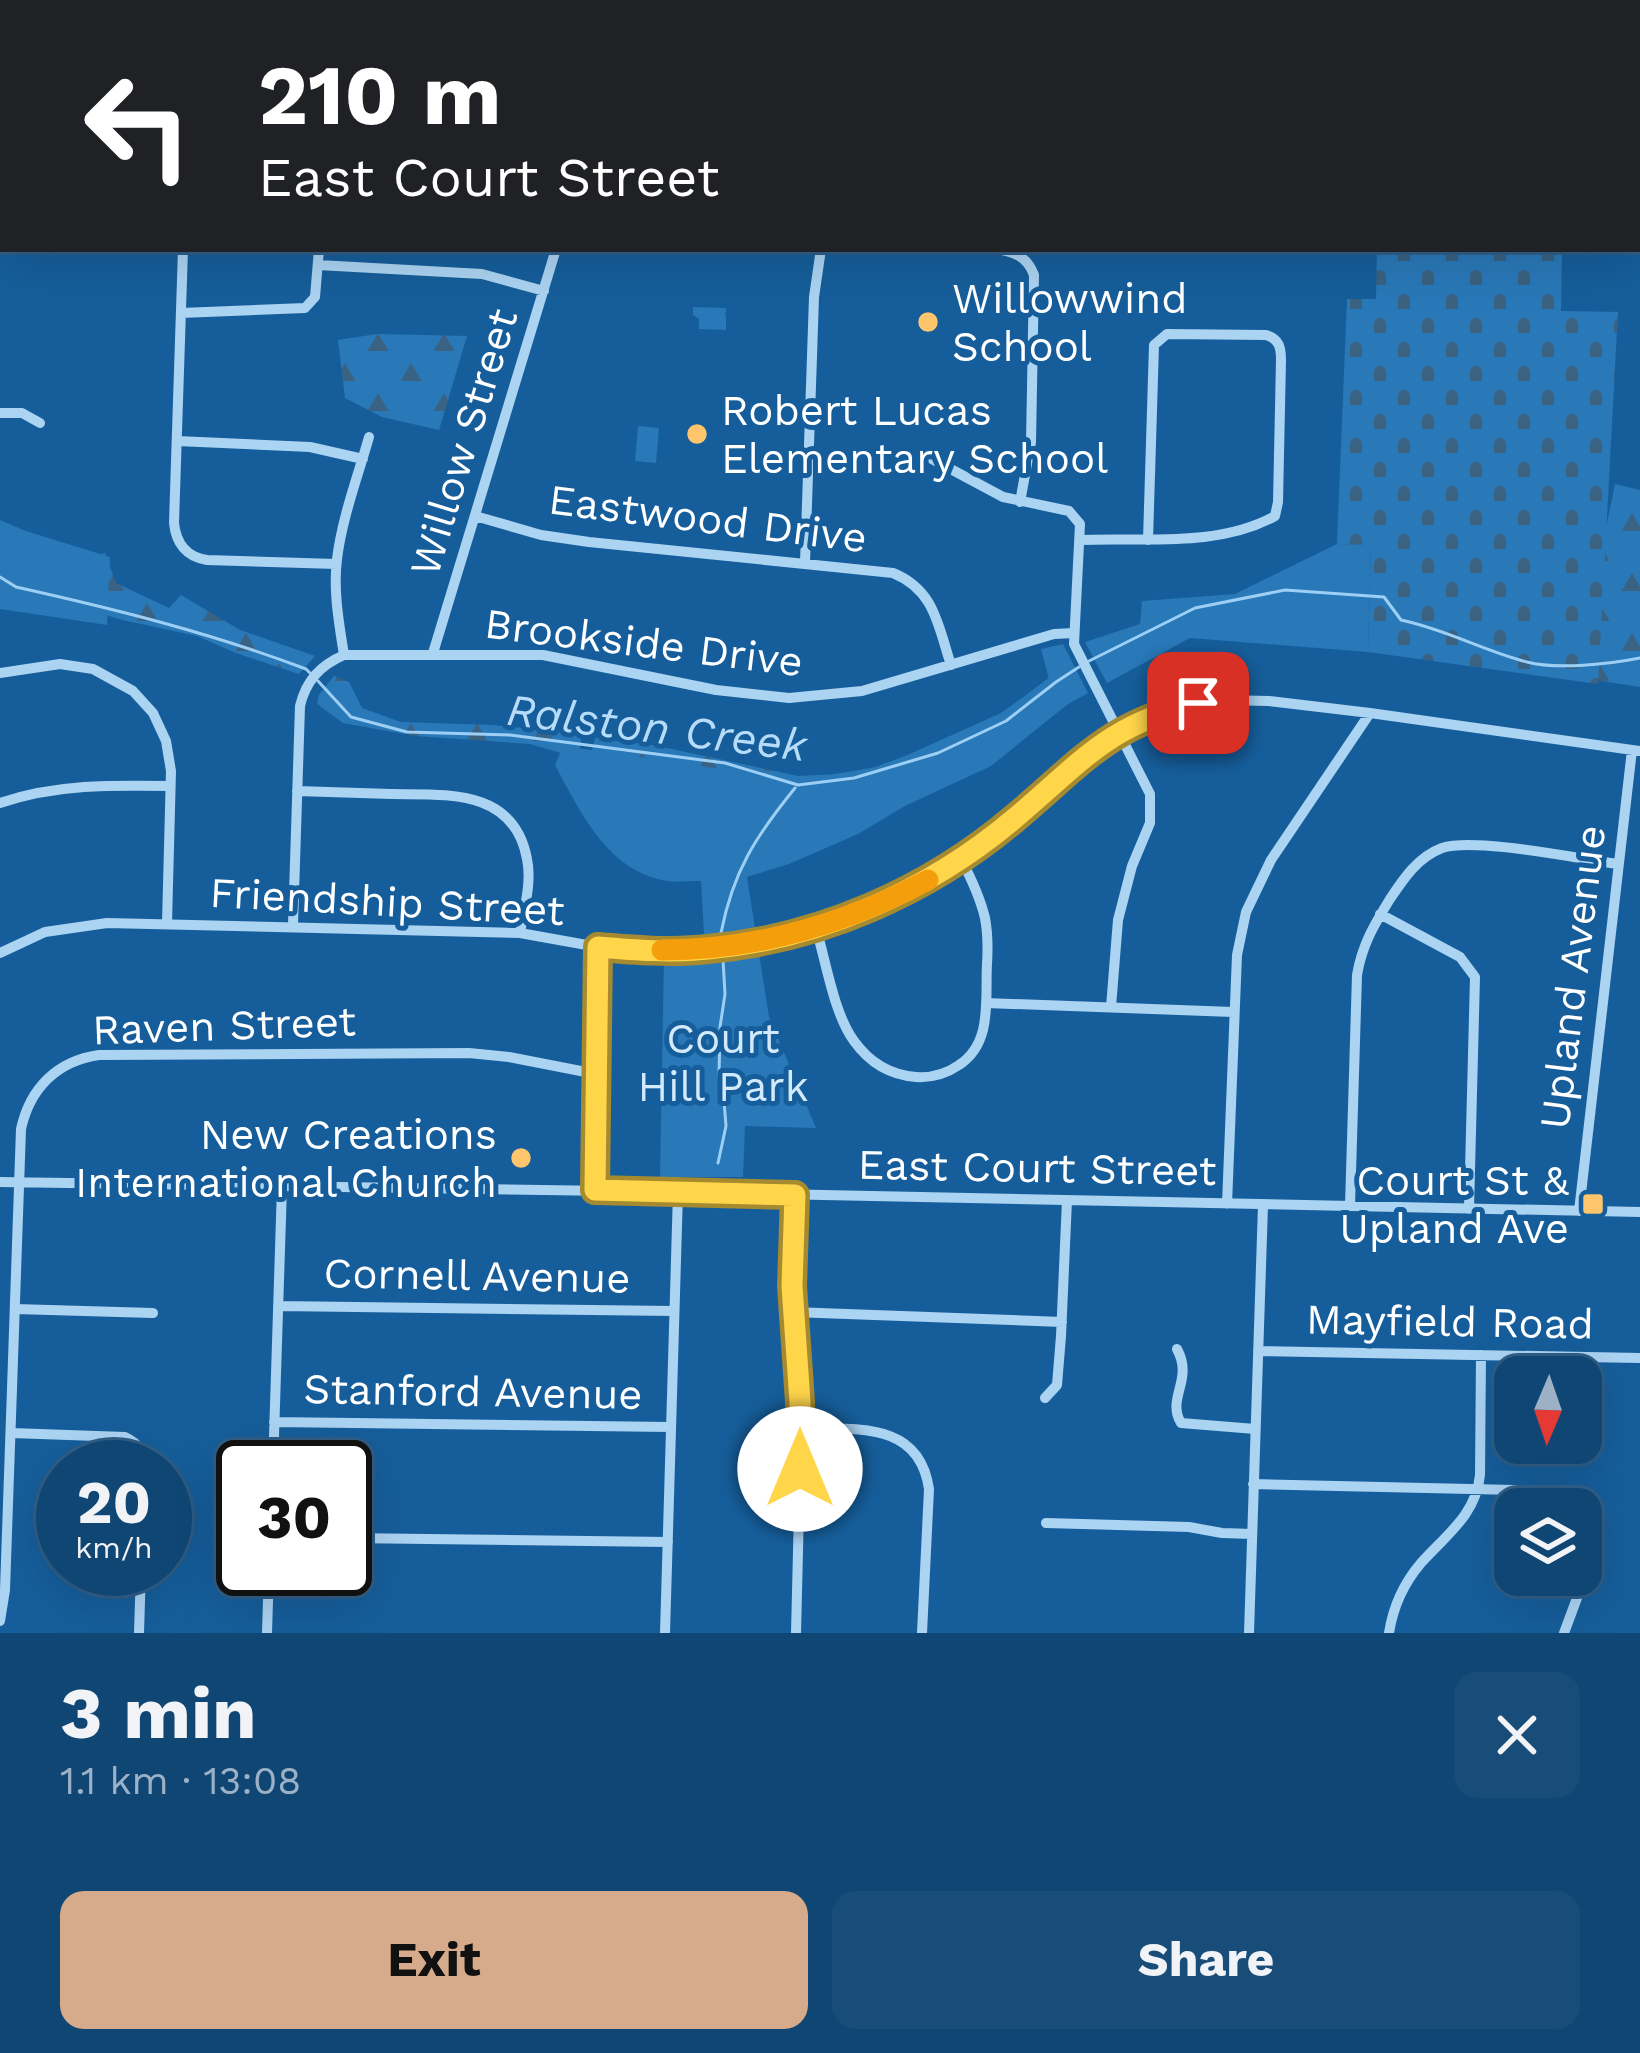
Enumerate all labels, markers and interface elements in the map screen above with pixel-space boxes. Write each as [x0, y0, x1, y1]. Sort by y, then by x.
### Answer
text: 210 m [258, 46, 501, 144]
icon: left [60, 48, 216, 204]
text: East Court Street [258, 146, 719, 209]
place label: Willowwind School [952, 274, 1188, 371]
street label: Willow Street [400, 303, 527, 582]
marker: Willowwind School [915, 309, 941, 335]
place label: Robert Lucas Elementary School [721, 386, 1108, 483]
marker: Robert Lucas Elementary School [684, 421, 710, 447]
street label: Eastwood Drive [546, 475, 870, 562]
street label: Brookside Drive [482, 599, 806, 686]
pin [1147, 652, 1249, 754]
icon: arrive [1165, 670, 1231, 736]
water label: Ralston Creek [504, 683, 811, 772]
street label: Upland Avenue [1530, 822, 1615, 1132]
street label: Friendship Street [208, 868, 566, 935]
street label: Raven Street [91, 996, 357, 1055]
park label: Court Hill Park [638, 1014, 808, 1111]
place label: New Creations International Church [75, 1110, 497, 1207]
street label: East Court Street [857, 1140, 1217, 1195]
marker: New Creations International Church [508, 1145, 534, 1171]
place label: Court St & Upland Ave [1339, 1156, 1570, 1253]
marker: Court St & Upland Ave [1580, 1191, 1606, 1217]
street label: Cornell Avenue [323, 1248, 631, 1303]
street label: Mayfield Road [1306, 1294, 1594, 1349]
north arrow [1494, 1356, 1602, 1464]
map controls [1494, 1356, 1602, 1596]
street label: Stanford Avenue [303, 1364, 643, 1419]
position arrow [737, 1406, 863, 1532]
speed limit sign: 30 [216, 1440, 372, 1596]
text: 20 [77, 1467, 151, 1538]
button: layers [1494, 1488, 1602, 1596]
text: km/h [75, 1530, 153, 1565]
text: 3 min [60, 1671, 257, 1755]
button: close [1454, 1672, 1580, 1798]
text: 1.1 km · 13:08 [60, 1758, 301, 1803]
button: Exit [60, 1891, 808, 2029]
button: Share [832, 1891, 1580, 2029]

